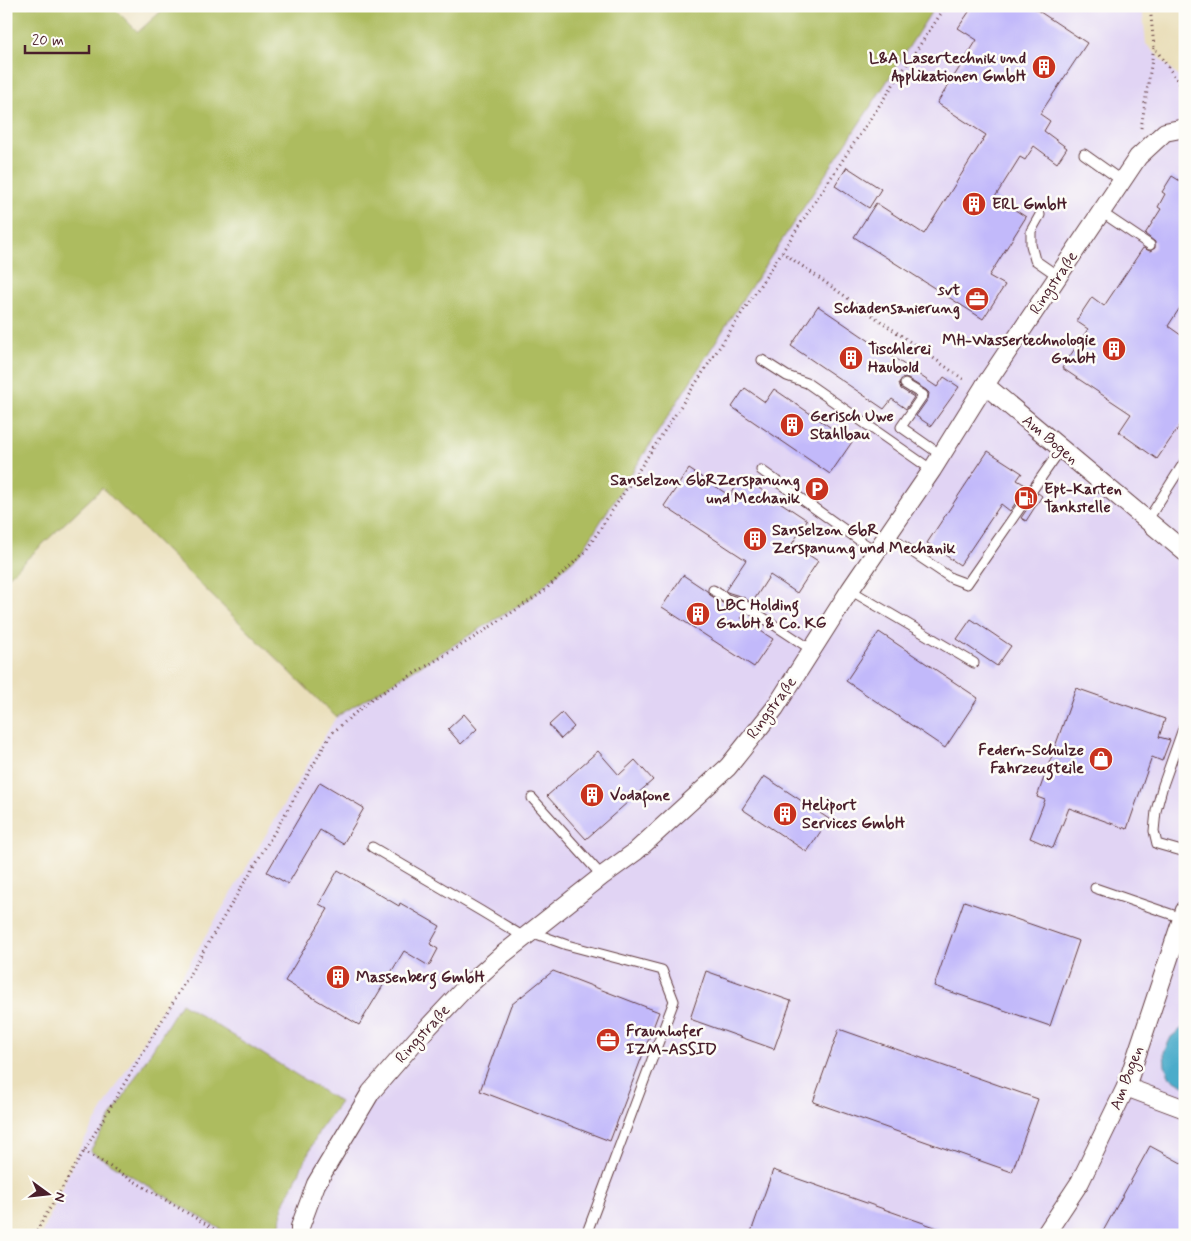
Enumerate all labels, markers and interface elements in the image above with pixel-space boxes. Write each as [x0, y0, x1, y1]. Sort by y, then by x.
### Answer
scale bar [25, 22, 89, 54]
text: 20 m [32, 31, 64, 51]
place label: L&A Lasertechnik und Applikationen GmbH [869, 48, 1027, 88]
building icon: L&A Lasertechnik und Applikationen GmbH [1031, 54, 1057, 80]
building icon: ERL GmbH [961, 191, 987, 217]
place label: ERL GmbH [992, 194, 1068, 215]
street label: Ringstraße [1025, 247, 1084, 319]
place label: svt Schadensanierung [834, 280, 960, 320]
office icon: svt Schadensanierung [964, 286, 990, 312]
place label: MH-Wassertechnologie GmbH [942, 330, 1097, 369]
building icon: MH-Wassertechnologie GmbH [1101, 336, 1127, 362]
place label: Tischlerei Haubold [868, 339, 931, 378]
building icon: Tischlerei Haubold [838, 345, 864, 371]
place label: Gerisch Uwe Stahlbau [810, 406, 894, 445]
street label: Am Bogen [1017, 410, 1083, 470]
building icon: Gerisch Uwe Stahlbau [779, 412, 805, 438]
place label: Sanselzon GbRZerspanung und Mechanik [610, 470, 801, 509]
parking icon: Sanselzon GbRZerspanung und Mechanik [804, 476, 830, 502]
place label: Ept-Karten Tankstelle [1044, 479, 1122, 518]
fuel station icon: Ept-Karten Tankstelle [1013, 485, 1039, 511]
place label: Sanselzon GbR Zerspanung und Mechanik [772, 520, 957, 560]
building icon: Sanselzon GbR Zerspanung und Mechanik [742, 526, 768, 552]
place label: LBC Holding GmbH & Co. KG [716, 595, 827, 634]
building icon: LBC Holding GmbH & Co. KG [685, 601, 711, 627]
street label: Ringstraße [742, 672, 803, 744]
place label: Federn-Schulze Fahrzeugteile [978, 740, 1084, 781]
shop icon: Federn-Schulze Fahrzeugteile [1088, 746, 1114, 772]
building icon: Vodafone [579, 782, 605, 808]
place label: Vodafone [610, 785, 670, 808]
place label: Heliport Services GmbH [802, 795, 906, 834]
building icon: Heliport Services GmbH [772, 801, 798, 827]
building icon: Massenberg GmbH [325, 964, 351, 990]
place label: Massenberg GmbH [356, 967, 485, 990]
street label: Ringstraße [391, 1000, 456, 1069]
place label: Fraunhofer IZM-ASSID [626, 1021, 717, 1060]
office icon: Fraunhofer IZM-ASSID [595, 1027, 621, 1053]
street label: Am Bogen [1105, 1043, 1150, 1114]
north arrow [22, 1168, 72, 1218]
text: N [50, 1190, 69, 1204]

